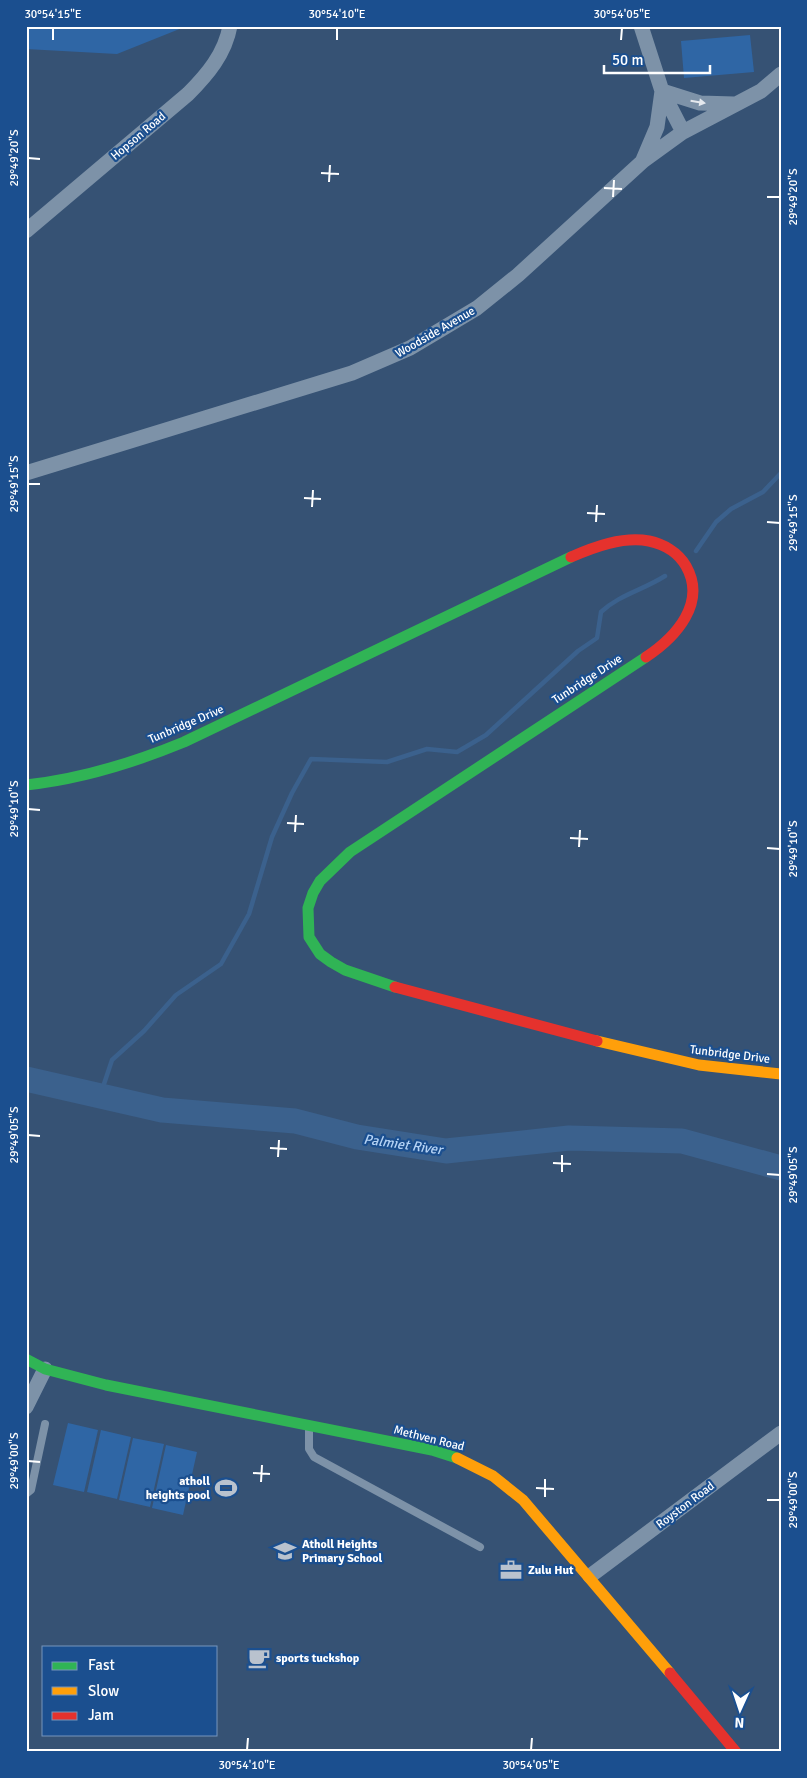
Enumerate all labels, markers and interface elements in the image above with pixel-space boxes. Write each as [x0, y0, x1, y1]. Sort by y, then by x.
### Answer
text: 30°54'15"E [24, 7, 82, 22]
text: 30°54'10"E [308, 7, 366, 22]
text: 30°54'05"E [593, 7, 651, 22]
scale bar [604, 42, 711, 74]
text: 50 m [612, 51, 643, 69]
one-way arrow [690, 98, 706, 106]
street label: Hopson Road [108, 109, 169, 164]
text: 29°49'20"S [7, 129, 22, 187]
text: 29°49'20"S [786, 168, 801, 226]
street label: Woodside Avenue [393, 304, 478, 361]
text: 29°49'15"S [7, 455, 22, 513]
text: 29°49'15"S [786, 494, 801, 552]
street label: Tunbridge Drive [549, 651, 625, 708]
street label: Tunbridge Drive [146, 702, 226, 747]
text: 29°49'10"S [7, 780, 22, 838]
text: 29°49'10"S [786, 820, 801, 878]
street label: Tunbridge Drive [689, 1042, 771, 1067]
text: 29°49'05"S [7, 1106, 22, 1164]
water label: Palmiet River [363, 1131, 445, 1159]
text: 29°49'05"S [786, 1146, 801, 1204]
street label: Methven Road [392, 1422, 466, 1455]
text: 29°49'00"S [7, 1432, 22, 1490]
text: 29°49'00"S [786, 1471, 801, 1529]
place label: atholl heights pool [146, 1474, 210, 1503]
sports icon: atholl heights pool [213, 1475, 239, 1501]
street label: Royston Road [653, 1479, 717, 1532]
place label: Atholl Heights Primary School [302, 1537, 383, 1566]
school or university icon: Atholl Heights Primary School [272, 1538, 298, 1564]
office icon: Zulu Hut [498, 1557, 524, 1583]
place label: Zulu Hut [528, 1563, 574, 1578]
cafe icon: sports tuckshop [246, 1645, 272, 1671]
legend [42, 1646, 218, 1736]
place label: sports tuckshop [276, 1651, 360, 1666]
text: Fast [88, 1656, 115, 1674]
text: Slow [88, 1682, 119, 1700]
north arrow [714, 1686, 764, 1736]
text: Jam [88, 1706, 114, 1724]
text: N [734, 1714, 745, 1731]
text: 30°54'10"E [218, 1758, 276, 1773]
text: 30°54'05"E [502, 1758, 560, 1773]

